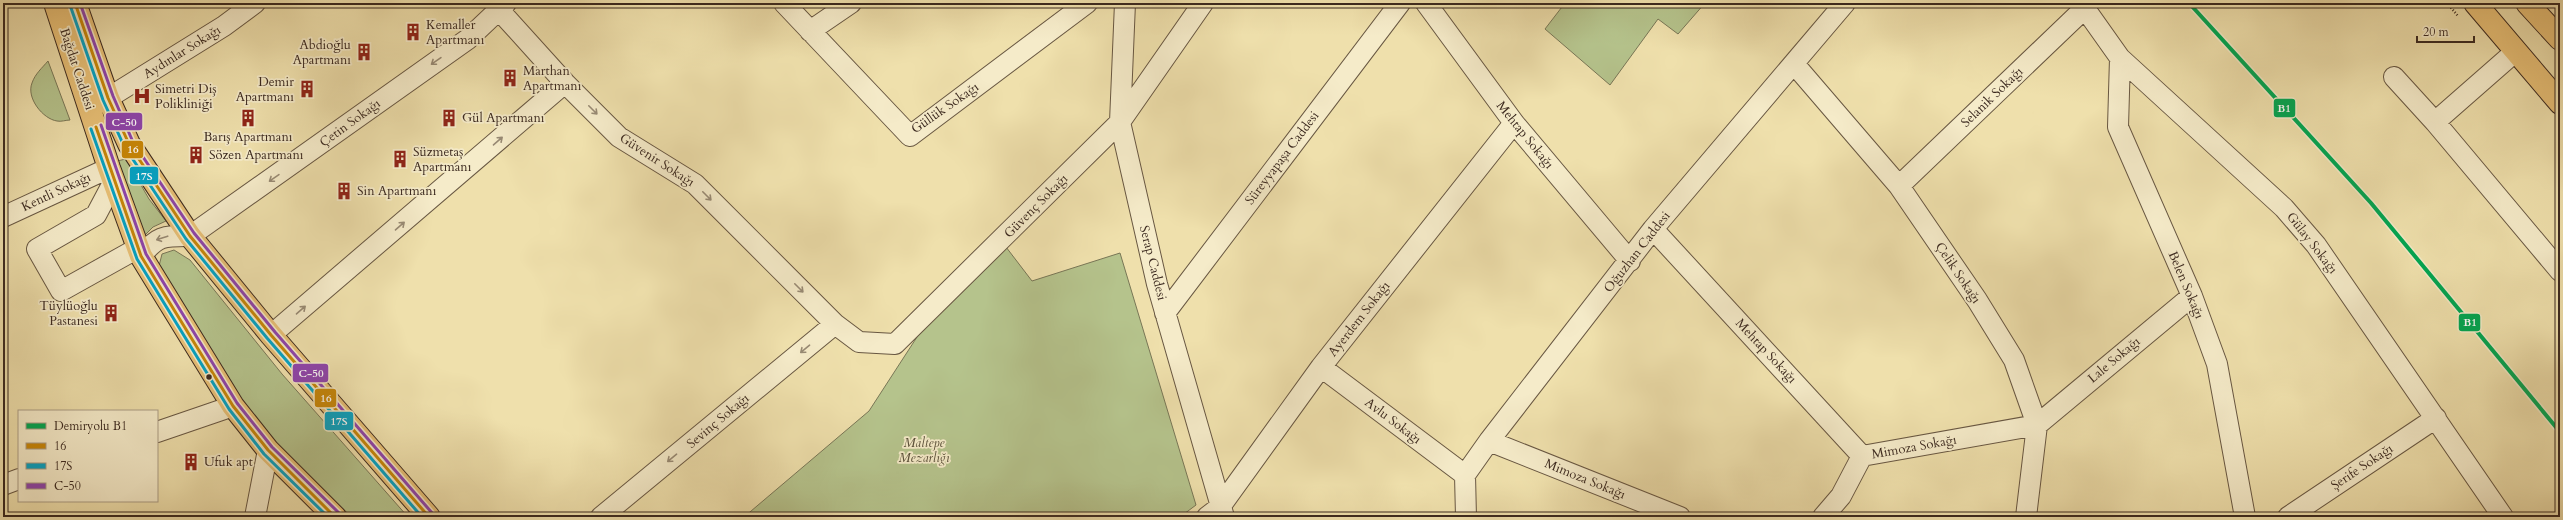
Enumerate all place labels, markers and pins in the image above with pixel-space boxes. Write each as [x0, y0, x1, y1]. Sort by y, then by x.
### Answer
place label: Kemaller Apartmanı [426, 16, 485, 49]
building icon: Kemaller Apartmanı [403, 22, 423, 42]
place label: Abdioğlu Apartmanı [293, 36, 351, 69]
building icon: Abdioğlu Apartmanı [354, 42, 374, 62]
place label: Marthan Apartmanı [523, 62, 582, 95]
building icon: Marthan Apartmanı [500, 68, 520, 88]
place label: Demir Apartmanı [236, 73, 294, 106]
building icon: Demir Apartmanı [297, 79, 317, 99]
place label: Simetri Diş Polikliniği [155, 80, 217, 113]
hospital icon: Simetri Diş Polikliniği [132, 86, 152, 106]
building icon: Barış Apartmanı [238, 108, 258, 128]
building icon: Gül Apartmanı [439, 108, 459, 128]
place label: Gül Apartmanı [462, 109, 545, 127]
place label: Barış Apartmanı [204, 128, 293, 146]
place label: Süzmetaş Apartmanı [413, 143, 472, 176]
building icon: Sözen Apartmanı [186, 145, 206, 165]
place label: Sözen Apartmanı [209, 146, 304, 164]
building icon: Süzmetaş Apartmanı [390, 149, 410, 169]
building icon: Sin Apartmanı [334, 181, 354, 201]
place label: Sin Apartmanı [357, 182, 437, 200]
place label: Tüylüoğlu Pastanesi [39, 297, 98, 330]
building icon: Tüylüoğlu Pastanesi [101, 303, 121, 323]
unlabelled marker [204, 372, 214, 382]
building icon: Ufuk apt [181, 452, 201, 472]
place label: Ufuk apt [204, 453, 253, 471]

